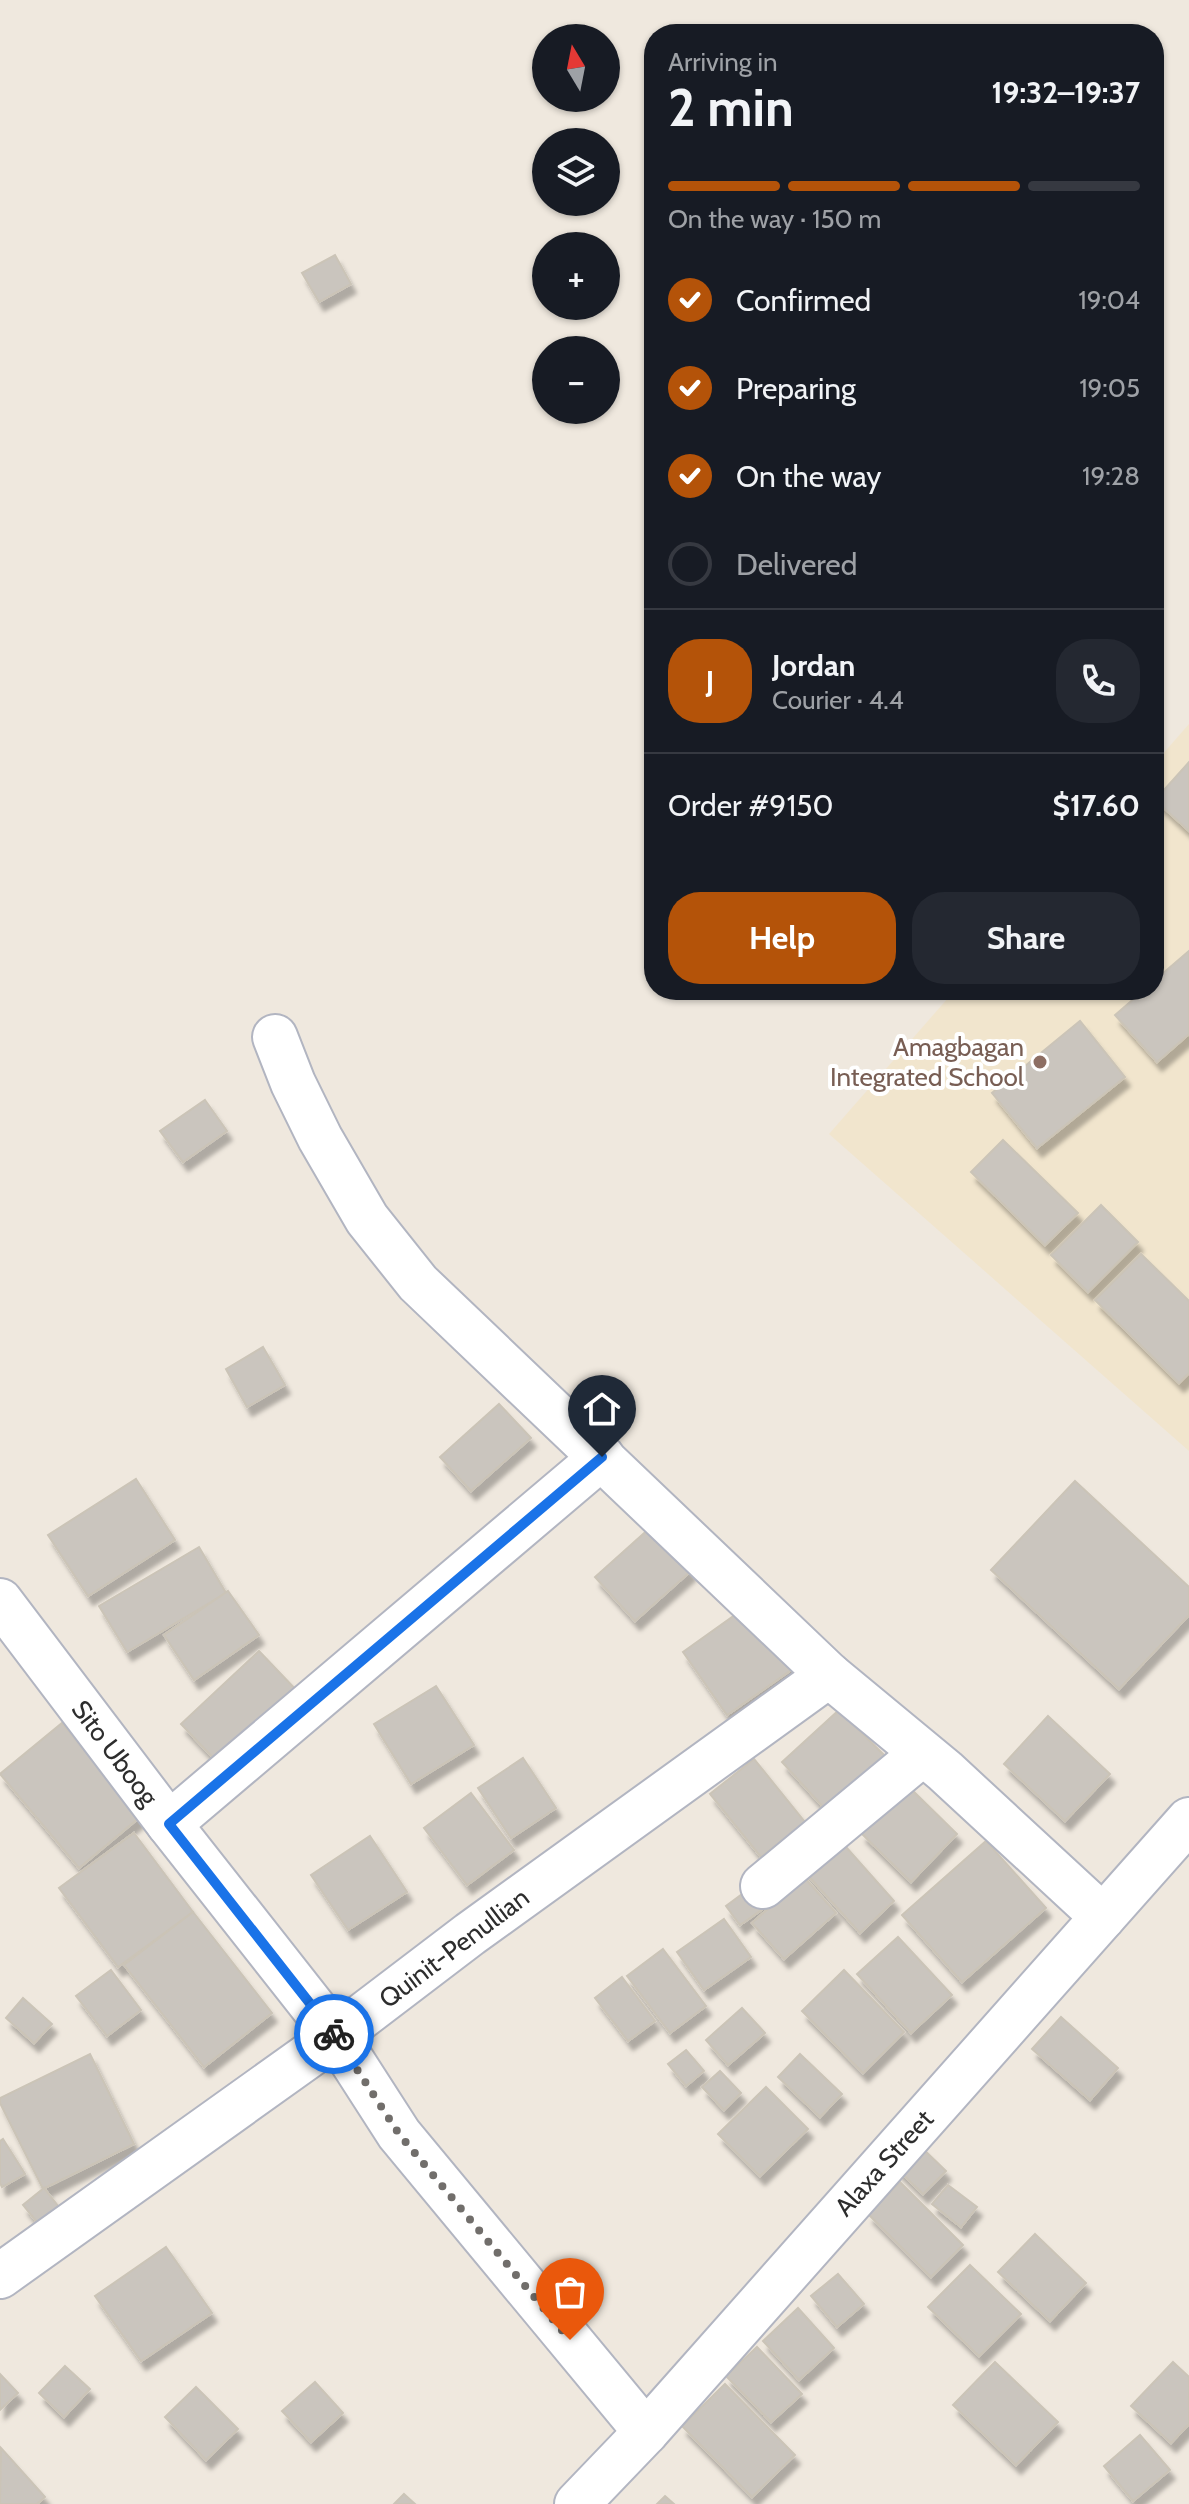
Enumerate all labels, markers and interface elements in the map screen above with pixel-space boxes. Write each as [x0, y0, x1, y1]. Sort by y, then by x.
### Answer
north arrow [532, 24, 620, 112]
map controls [532, 24, 620, 424]
text: Arriving in [668, 46, 778, 78]
text: 19:32–19:37 [991, 74, 1140, 111]
text: 2 min [668, 76, 794, 139]
button: layers [532, 128, 620, 216]
text: On the way · 150 m [668, 203, 881, 235]
button: + [532, 232, 620, 320]
icon: check [668, 278, 712, 322]
text: Confirmed [736, 282, 871, 319]
text: 19:04 [1078, 284, 1140, 316]
button: − [532, 336, 620, 424]
icon: check [668, 366, 712, 410]
text: Preparing [736, 370, 856, 407]
text: 19:05 [1079, 372, 1140, 404]
icon: check [668, 454, 712, 498]
text: On the way [736, 458, 881, 495]
text: 19:28 [1082, 460, 1140, 492]
text: Delivered [736, 546, 857, 583]
button: phone [1056, 639, 1140, 723]
text: Jordan [772, 647, 855, 684]
text: J [706, 663, 714, 700]
text: Courier · 4.4 [772, 684, 904, 716]
text: Order #9150 [668, 787, 833, 824]
text: $17.60 [1053, 787, 1140, 824]
button: Help [668, 892, 896, 984]
button: Share [912, 892, 1140, 984]
place label: Amagbagan Integrated School [830, 1031, 1024, 1093]
marker: Amagbagan Integrated School [1031, 1053, 1049, 1071]
pin [568, 1375, 636, 1457]
icon: home [580, 1387, 624, 1431]
street label: Sito Uboog [65, 1694, 166, 1813]
street label: Quinit-Penullian [373, 1881, 535, 2015]
courier [294, 1994, 374, 2074]
icon: bike [312, 2012, 356, 2056]
street label: Alaxa Street [828, 2103, 940, 2223]
pin [536, 2258, 604, 2340]
icon: bag [548, 2270, 592, 2314]

